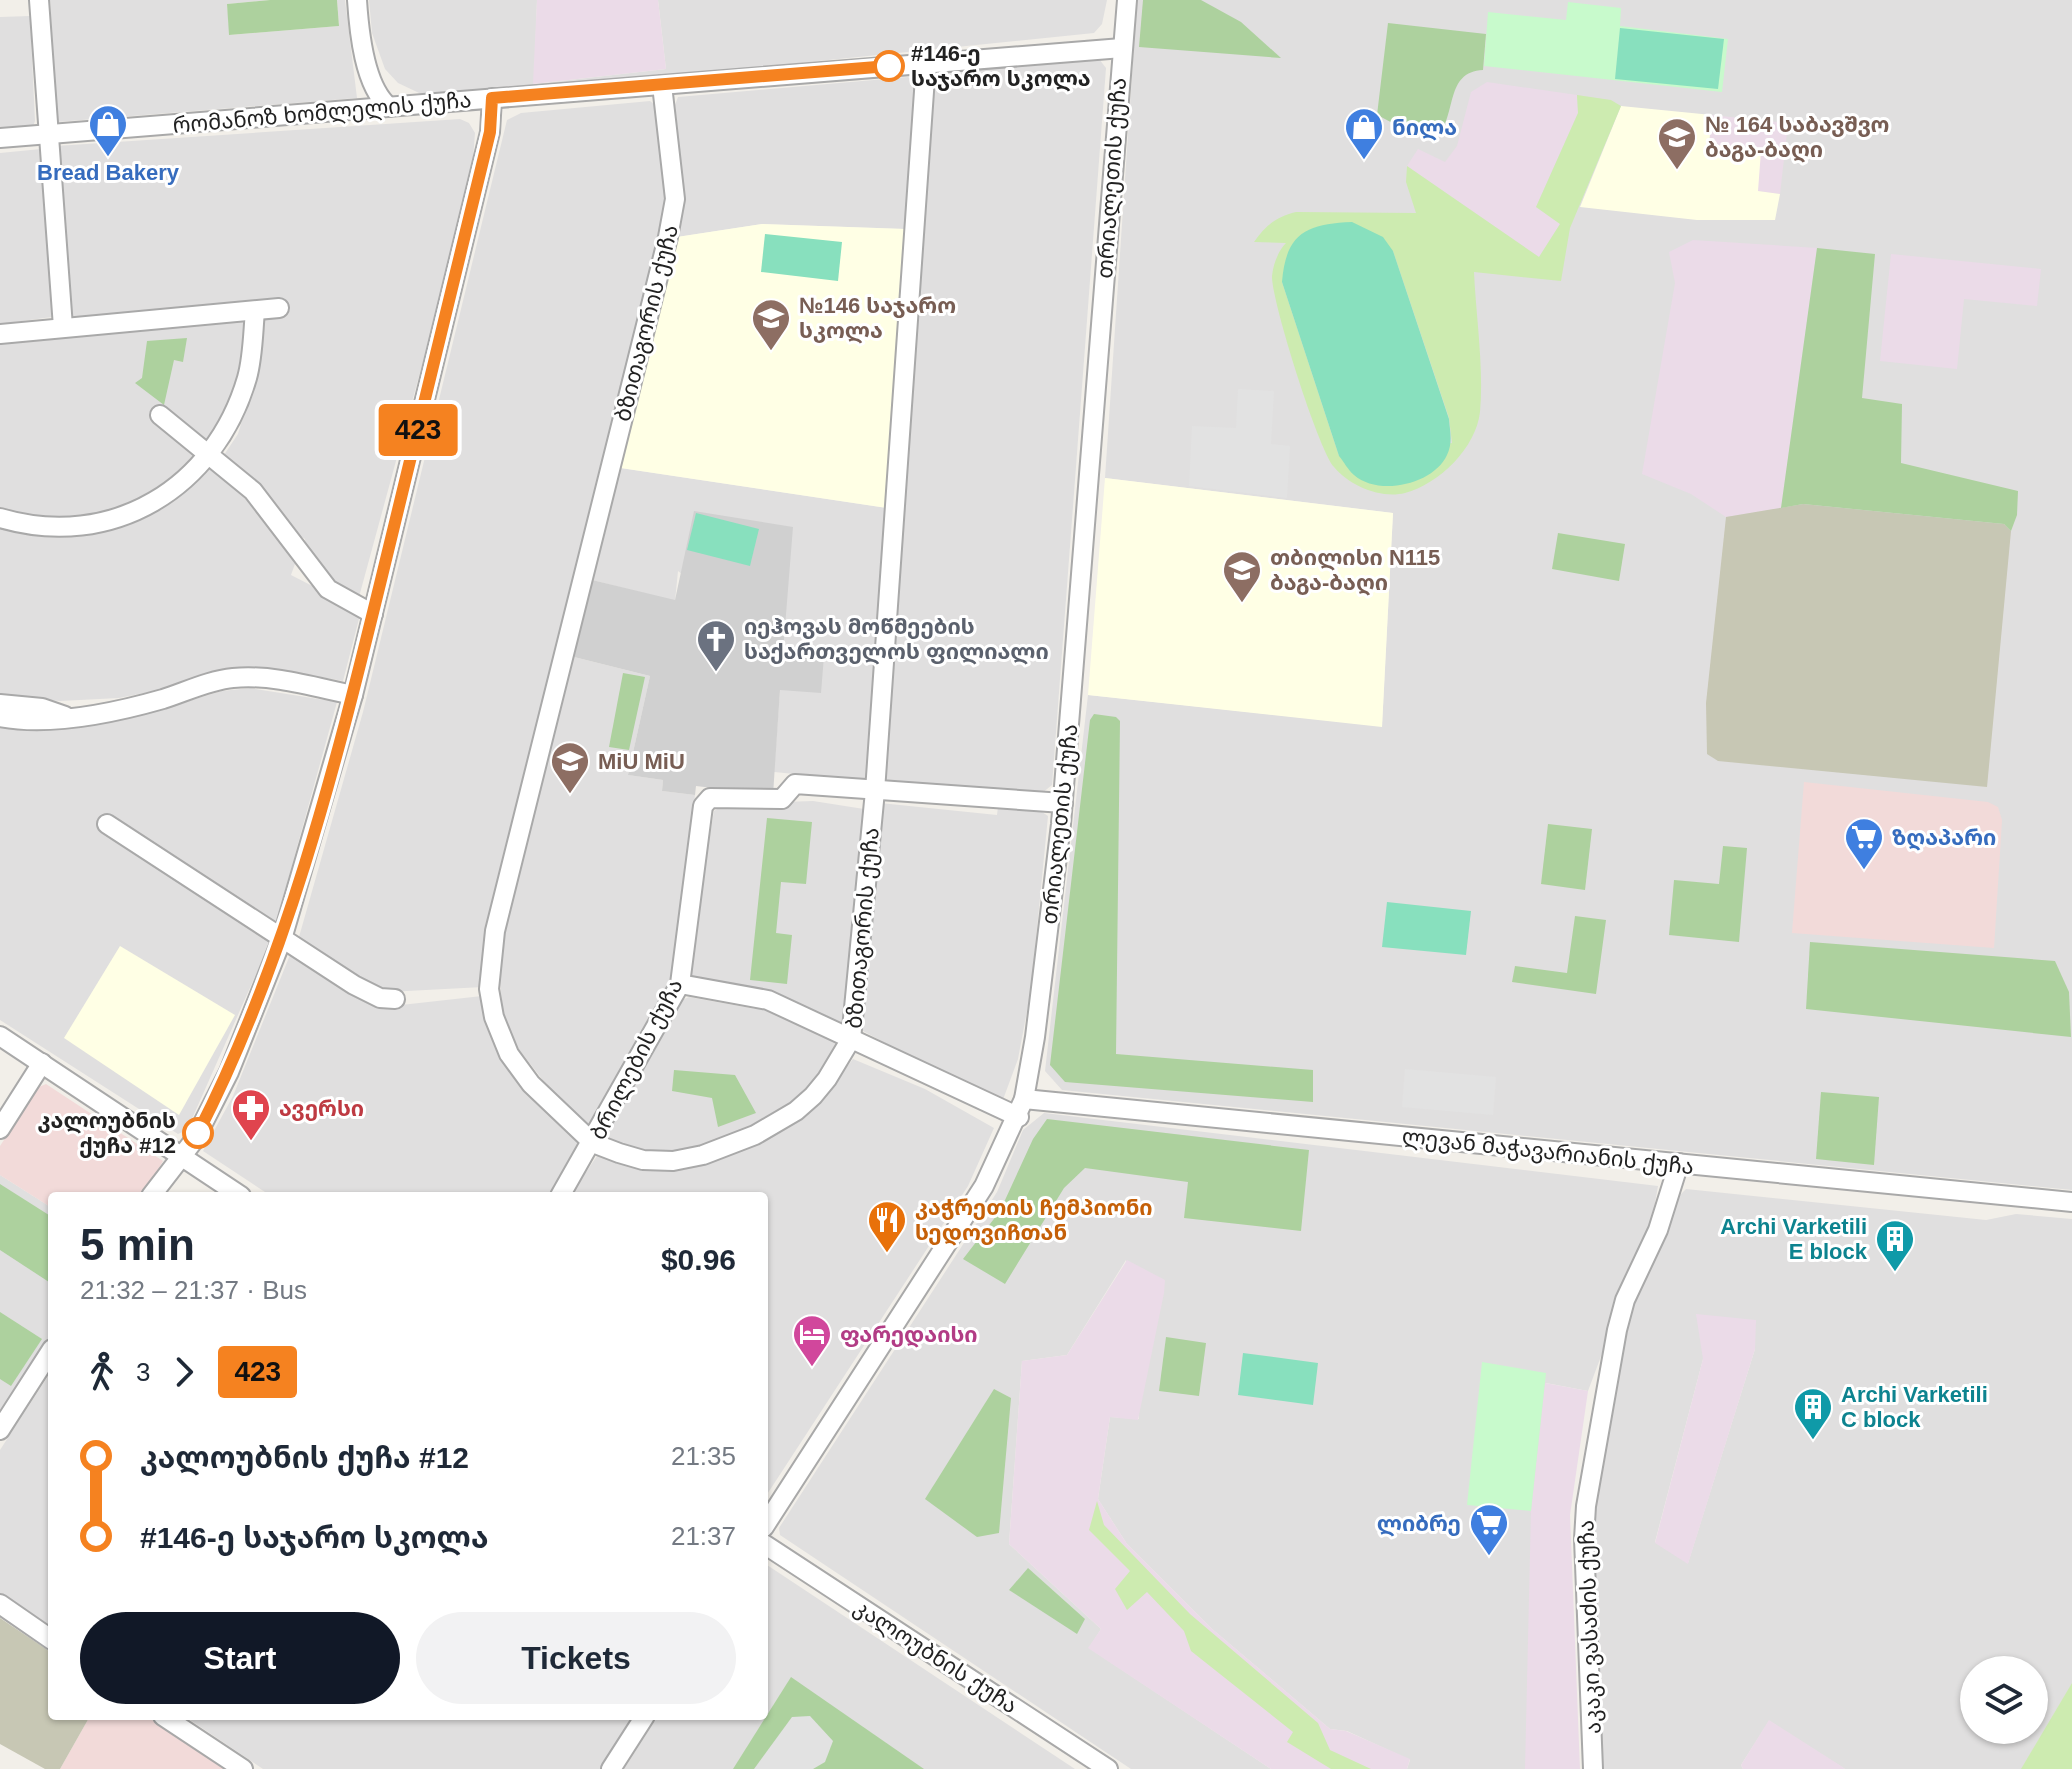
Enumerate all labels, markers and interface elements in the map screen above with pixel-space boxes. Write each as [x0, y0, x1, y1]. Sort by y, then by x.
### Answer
place label: #146-ე საჯარო სკოლა [911, 41, 1091, 92]
marker: #146-ე საჯარო სკოლა [874, 51, 904, 81]
street label: თრიალეთის ქუჩა [1092, 77, 1132, 279]
street label: რომანოზ ხომლელის ქუჩა [172, 87, 472, 139]
shop icon: Bread Bakery [87, 103, 129, 158]
shop icon: ნილა [1343, 106, 1385, 161]
place label: № 164 საბავშვო ბაგა-ბაღი [1705, 112, 1890, 163]
place label: ნილა [1392, 115, 1457, 141]
school or university icon: № 164 საბავშვო ბაგა-ბაღი [1656, 116, 1698, 171]
place label: Bread Bakery [37, 160, 180, 185]
street label: ბზითაგორის ქუჩა [610, 222, 683, 424]
place label: №146 საჯარო სკოლა [799, 293, 956, 344]
school or university icon: №146 საჯარო სკოლა [750, 297, 792, 352]
line badge: 423 [372, 404, 464, 456]
text: 423 [395, 414, 441, 445]
place label: თბილისი N115 ბაგა-ბაღი [1270, 545, 1440, 596]
school or university icon: თბილისი N115 ბაგა-ბაღი [1221, 549, 1263, 604]
place label: იეჰოვას მოწმეების საქართველოს ფილიალი [744, 614, 1049, 665]
church icon: იეჰოვას მოწმეების საქართველოს ფილიალი [695, 618, 737, 673]
street label: თრიალეთის ქუჩა [1037, 723, 1083, 926]
school or university icon: MiU MiU [549, 740, 591, 795]
place label: MiU MiU [598, 749, 685, 774]
supermarket icon: ზღაპარი [1843, 816, 1885, 871]
place label: ზღაპარი [1892, 825, 1996, 851]
street label: ბზითაგორის ქუჩა [841, 826, 884, 1030]
street label: ბრილების ქუჩა [585, 975, 689, 1144]
pharmacy icon: ავერსი [230, 1087, 272, 1142]
place label: ავერსი [279, 1096, 364, 1121]
place label: კალოუბნის ქუჩა #12 [38, 1108, 176, 1158]
marker: კალოუბნის ქუჩა #12 [183, 1118, 213, 1148]
street label: ლევან მაჭავარიანის ქუჩა [1401, 1124, 1695, 1180]
place label: კაჭრეთის ჩემპიონი სედოვიჩთან [915, 1195, 1153, 1246]
restaurant icon: კაჭრეთის ჩემპიონი სედოვიჩთან [866, 1199, 908, 1254]
place label: Archi Varketili E block [1720, 1214, 1868, 1264]
building icon: Archi Varketili E block [1874, 1218, 1916, 1273]
text: 5 min [80, 1220, 195, 1269]
text: $0.96 [661, 1243, 736, 1276]
text: 21:32 – 21:37 · Bus [80, 1275, 307, 1305]
hotel icon: ფარედაისი [791, 1313, 833, 1368]
place label: ფარედაისი [840, 1322, 978, 1348]
icon: walk [80, 1350, 124, 1394]
icon: forward [162, 1350, 206, 1394]
text: 423 [234, 1356, 281, 1387]
text: 3 [136, 1357, 150, 1387]
place label: Archi Varketili C block [1841, 1382, 1988, 1432]
building icon: Archi Varketili C block [1792, 1386, 1834, 1441]
text: კალოუბნის ქუჩა #12 [140, 1441, 469, 1474]
text: 21:35 [671, 1441, 736, 1471]
supermarket icon: ლიბრე [1468, 1502, 1510, 1557]
place label: ლიბრე [1377, 1511, 1461, 1537]
street label: აკაკი ვასაძის ქუჩა [1573, 1519, 1606, 1735]
text: #146-ე საჯარო სკოლა [140, 1521, 488, 1554]
text: 21:37 [671, 1521, 736, 1551]
street label: კალოუბნის ქუჩა [849, 1594, 1022, 1719]
button: Start [80, 1612, 400, 1704]
button: Tickets [416, 1612, 736, 1704]
map controls [1960, 1656, 2048, 1744]
button: layers [1960, 1656, 2048, 1744]

